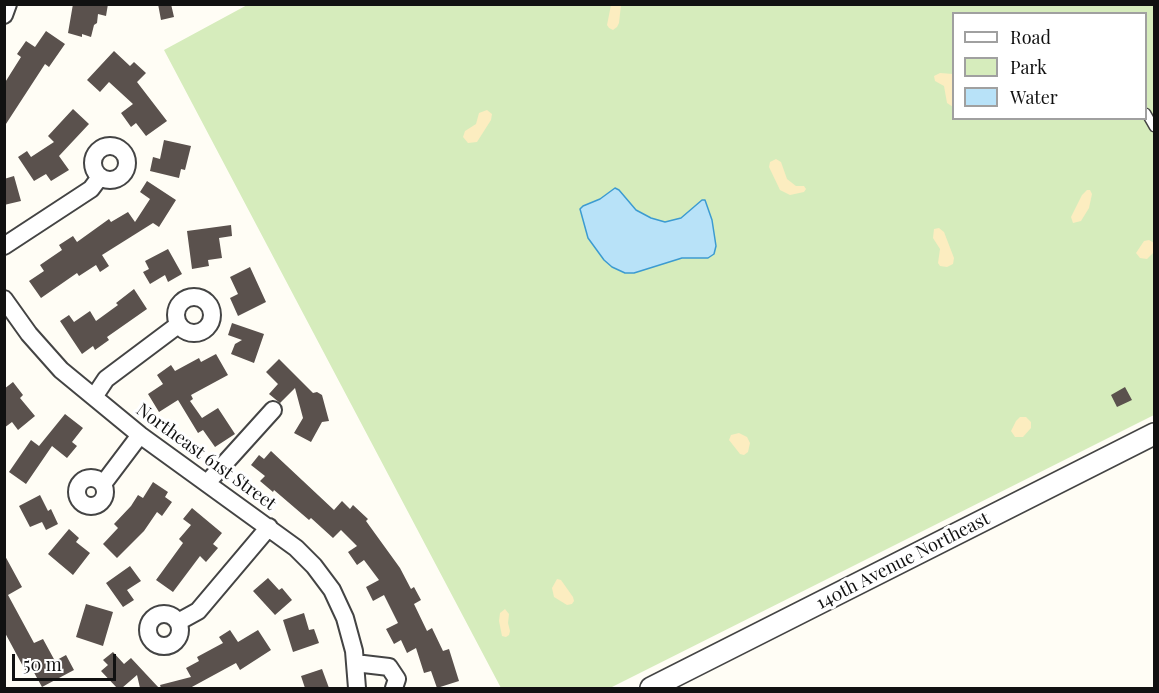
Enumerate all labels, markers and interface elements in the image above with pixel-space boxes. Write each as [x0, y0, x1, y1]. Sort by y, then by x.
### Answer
legend [952, 12, 1147, 120]
text: Road [1010, 25, 1051, 49]
text: Park [1010, 55, 1047, 79]
text: Water [1010, 85, 1058, 109]
street label: Northeast 61st Street [132, 399, 280, 515]
street label: 140th Avenue Northeast [813, 508, 993, 614]
scale bar [15, 642, 118, 680]
text: 50 m [23, 652, 62, 676]

